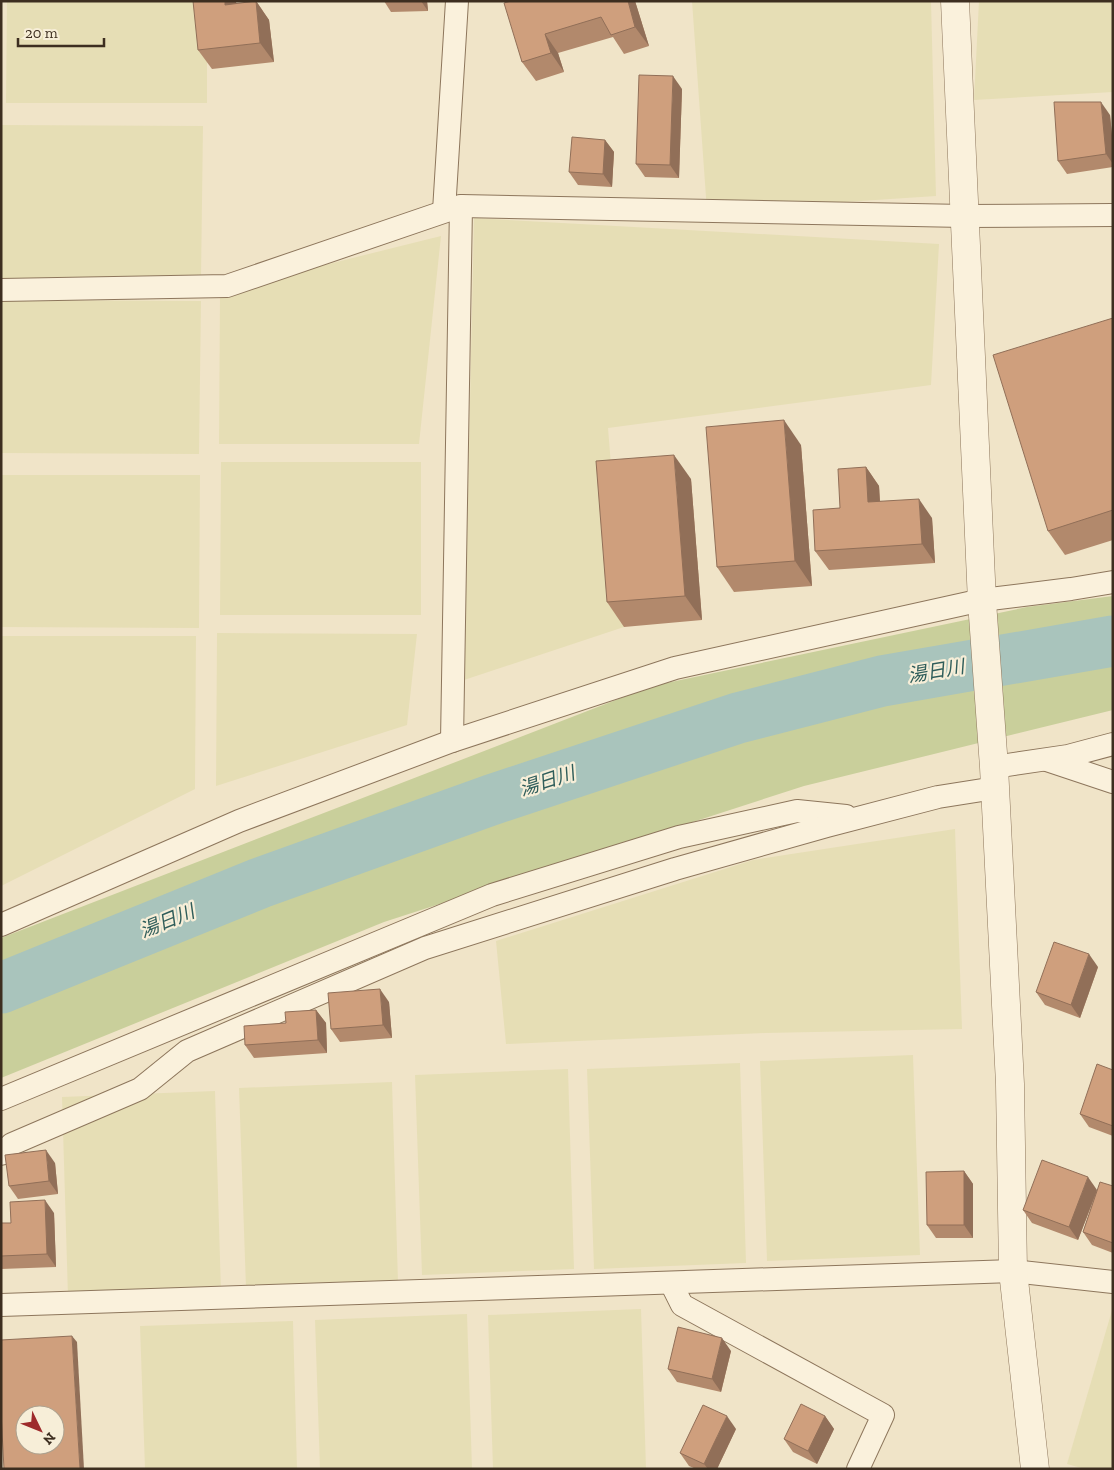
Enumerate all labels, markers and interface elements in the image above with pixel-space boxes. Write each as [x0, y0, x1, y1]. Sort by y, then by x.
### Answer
scale bar [18, 15, 104, 47]
text: 20 m [25, 24, 58, 42]
water label: 湯日川 [906, 654, 968, 687]
water label: 湯日川 [516, 761, 580, 801]
water label: 湯日川 [136, 899, 200, 942]
north arrow [15, 1405, 65, 1455]
text: N [39, 1429, 59, 1448]

